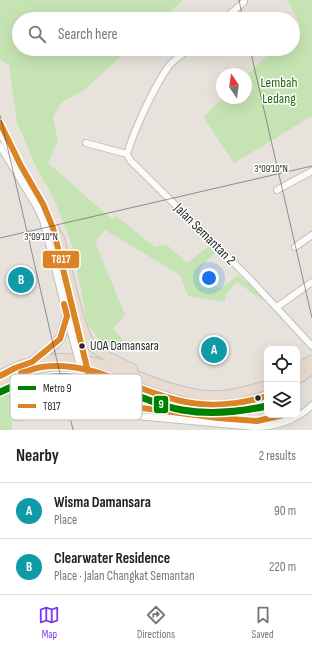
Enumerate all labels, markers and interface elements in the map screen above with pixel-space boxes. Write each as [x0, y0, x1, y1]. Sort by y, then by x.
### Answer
search box [12, 12, 300, 56]
icon: search [26, 23, 48, 45]
text: Search here [58, 25, 118, 44]
north arrow [216, 68, 252, 104]
park label: Lembah Ledang [261, 74, 297, 107]
text: 3°09'10"N [254, 163, 288, 175]
street label: Jalan Semantan 2 [170, 199, 240, 269]
text: 3°09'10"N [24, 231, 58, 243]
line badge: T817 [42, 250, 80, 269]
text: T817 [51, 253, 71, 266]
pin: B [8, 265, 34, 295]
your location [199, 268, 219, 288]
pin: A [201, 335, 227, 365]
place label: UOA Damansara [90, 338, 159, 354]
marker: UOA Damansara [77, 341, 87, 351]
map controls [264, 346, 300, 418]
button: locate [264, 346, 300, 382]
legend [10, 374, 142, 420]
text: Metro 9 [43, 382, 72, 395]
button: layers [264, 382, 300, 418]
unlabelled marker [253, 393, 263, 403]
line badge: 9 [153, 395, 169, 414]
text: 9 [158, 398, 164, 411]
text: T817 [43, 400, 61, 413]
text: Nearby [16, 446, 59, 466]
text: 2 results [259, 448, 296, 464]
text: Wisma Damansara [54, 493, 151, 512]
text: A [26, 503, 32, 519]
text: 90 m [274, 503, 296, 519]
text: Place [54, 512, 77, 528]
text: Clearwater Residence [54, 549, 170, 568]
text: B [26, 559, 32, 575]
text: 220 m [269, 559, 296, 575]
text: Place · Jalan Changkat Semantan [54, 568, 195, 584]
tab: Map [38, 604, 60, 641]
tab: Directions [137, 604, 175, 641]
tab: Saved [252, 604, 274, 641]

